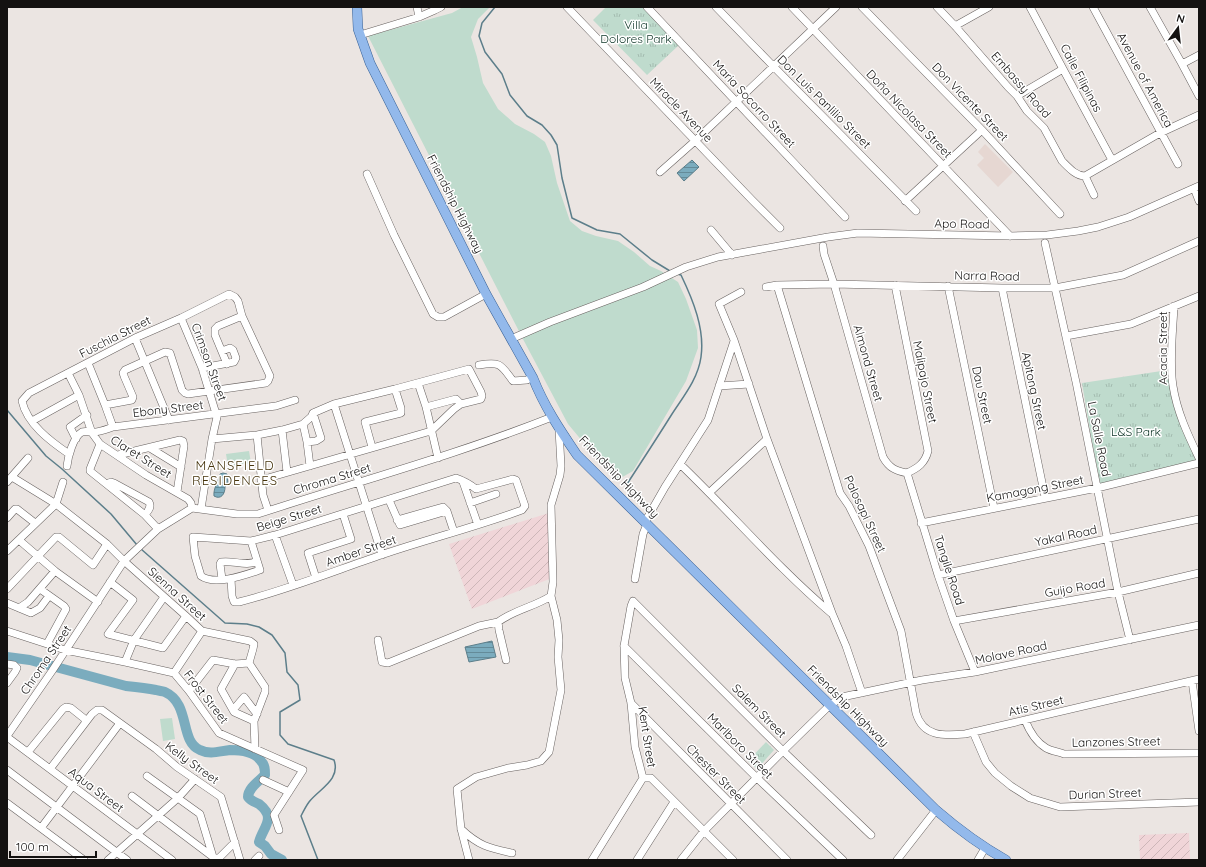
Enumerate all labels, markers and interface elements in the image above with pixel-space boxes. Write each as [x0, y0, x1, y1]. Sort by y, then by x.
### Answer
north arrow [1158, 8, 1198, 48]
text: N [1175, 11, 1186, 26]
park label: Villa Dolores Park [600, 17, 672, 46]
street label: Avenue of America [1114, 30, 1177, 130]
street label: Calle Filipinas [1057, 41, 1106, 115]
street label: Embassy Road [988, 48, 1054, 121]
street label: Don Luis Panlilio Street [774, 52, 874, 152]
street label: Maria Socorro Street [710, 57, 799, 151]
street label: Don Vicente Street [929, 59, 1012, 144]
street label: Doña Nicolasa Street [863, 66, 956, 161]
street label: Miracle Avenue [647, 74, 716, 145]
street label: Friendship Highway [424, 152, 487, 256]
street label: Apo Road [934, 216, 990, 231]
street label: Narra Road [954, 267, 1020, 284]
street label: Acacia Street [1155, 311, 1170, 385]
street label: Fuschia Street [77, 312, 153, 361]
street label: Crimson Street [188, 321, 231, 403]
street label: Almond Street [850, 323, 887, 403]
street label: Malipajo Street [910, 339, 941, 424]
street label: Apitong Street [1019, 351, 1050, 431]
street label: Dau Street [969, 365, 996, 425]
street label: Ebony Street [132, 397, 204, 420]
street label: La Salle Road [1085, 400, 1114, 478]
park label: L&S Park [1111, 424, 1161, 439]
street label: Claret Street [108, 432, 175, 481]
street label: Friendship Highway [576, 432, 663, 521]
district label: MANSFIELD RESIDENCES [192, 457, 278, 488]
street label: Chroma Street [291, 460, 373, 497]
street label: Kamagong Street [985, 472, 1085, 505]
street label: Palosapi Street [841, 473, 890, 555]
street label: Beige Street [255, 501, 323, 535]
street label: Yakal Road [1033, 522, 1098, 549]
street label: Amber Street [324, 531, 398, 570]
street label: Tangile Road [931, 533, 968, 607]
street label: Sienna Street [145, 564, 210, 624]
street label: Guijo Road [1043, 575, 1106, 600]
street label: Chroma Street [17, 622, 74, 697]
street label: Molave Road [974, 638, 1048, 667]
street label: Friendship Highway [804, 662, 892, 750]
street label: Frost Street [181, 667, 232, 727]
street label: Salem Street [729, 680, 790, 741]
street label: Atis Street [1007, 692, 1065, 719]
street label: Kent Street [635, 705, 660, 769]
street label: Marlboro Street [704, 710, 776, 782]
street label: Lanzones Street [1071, 733, 1161, 750]
street label: Kelly Street [162, 738, 222, 787]
street label: Chester Street [683, 741, 749, 807]
street label: Aqua Street [66, 764, 127, 815]
street label: Durian Street [1068, 785, 1142, 802]
scale bar [10, 833, 96, 859]
text: 100 m [16, 839, 49, 854]

